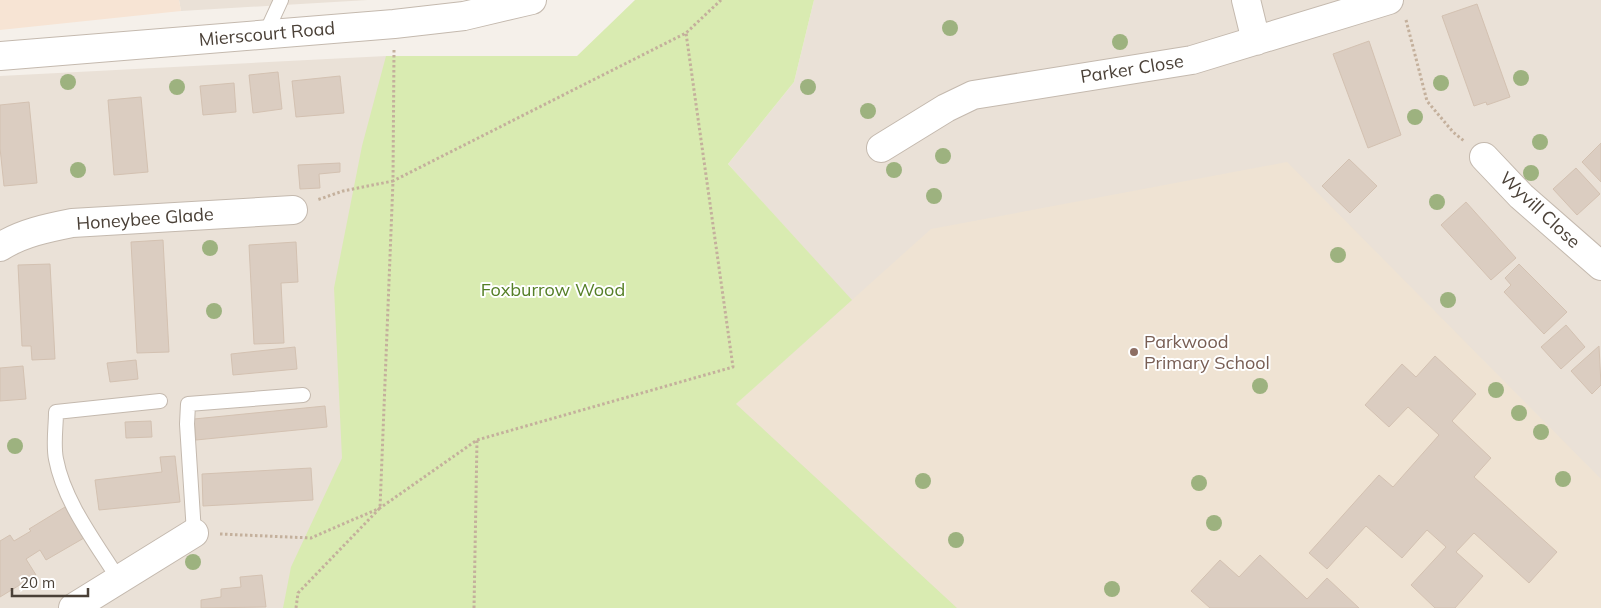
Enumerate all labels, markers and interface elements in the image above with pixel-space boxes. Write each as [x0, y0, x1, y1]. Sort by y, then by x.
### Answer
street label: Mierscourt Road [198, 16, 336, 51]
street label: Parker Close [1079, 49, 1185, 88]
street label: Wyvill Close [1495, 166, 1585, 253]
street label: Honeybee Glade [75, 202, 214, 235]
park label: Foxburrow Wood [481, 278, 625, 301]
place label: Parkwood Primary School [1144, 330, 1270, 374]
marker: Parkwood Primary School [1128, 346, 1140, 358]
scale bar [12, 566, 89, 598]
text: 20 m [20, 573, 55, 592]

